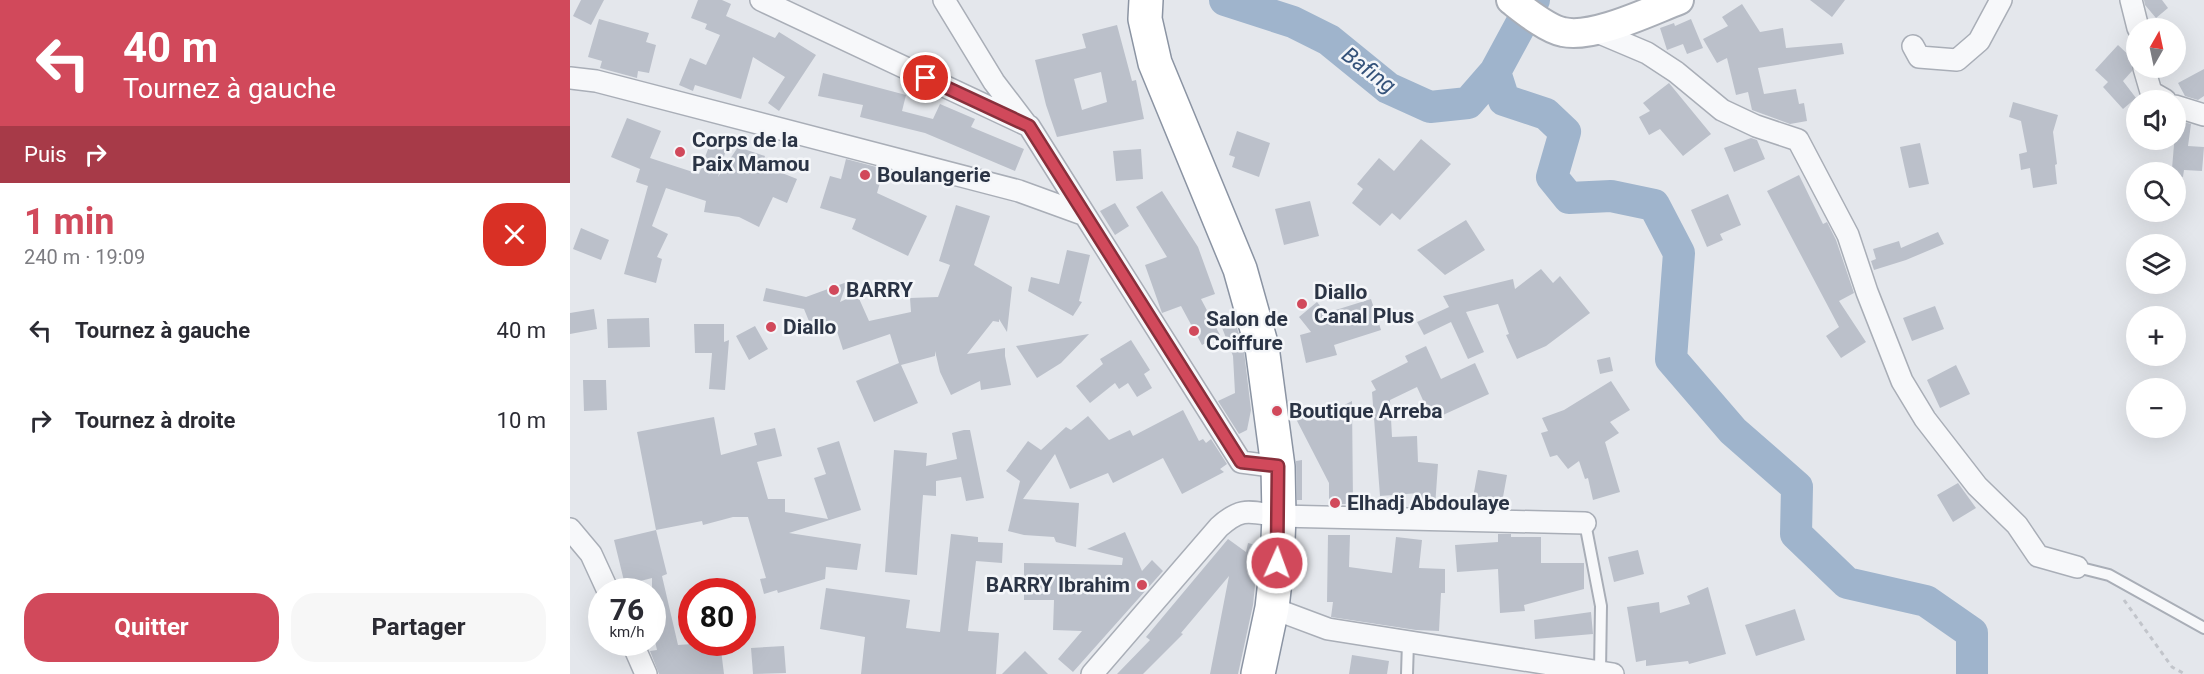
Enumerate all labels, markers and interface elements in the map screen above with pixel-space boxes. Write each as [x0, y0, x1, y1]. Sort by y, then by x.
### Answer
north arrow [2126, 18, 2186, 78]
map controls [2126, 18, 2186, 438]
text: 40 m [123, 23, 218, 72]
icon: left [24, 24, 102, 102]
water label: Bafing [1337, 42, 1401, 98]
pin [900, 52, 951, 103]
icon: arrive [909, 61, 942, 94]
text: Tournez à gauche [123, 73, 336, 105]
button: sound [2126, 90, 2186, 150]
place label: Corps de la Paix Mamou [692, 128, 810, 176]
icon: right [79, 138, 112, 171]
text: Puis [24, 142, 67, 167]
marker: Corps de la Paix Mamou [673, 145, 687, 159]
button: search [2126, 162, 2186, 222]
place label: Boulangerie [877, 163, 991, 187]
marker: Boulangerie [858, 168, 872, 182]
text: 1 min [24, 201, 115, 243]
button: close [483, 203, 546, 266]
button: layers [2126, 234, 2186, 294]
text: 240 m · 19:09 [24, 245, 145, 269]
place label: BARRY [846, 278, 913, 302]
place label: Diallo Canal Plus [1314, 280, 1415, 328]
marker: BARRY [827, 283, 841, 297]
marker: Diallo Canal Plus [1295, 297, 1309, 311]
button: + [2126, 306, 2186, 366]
place label: Salon de Coiffure [1206, 307, 1288, 355]
icon: left [24, 314, 57, 347]
place label: Diallo [783, 315, 837, 339]
text: Tournez à gauche [75, 318, 250, 343]
text: 40 m [497, 318, 546, 343]
marker: Diallo [764, 320, 778, 334]
marker: Salon de Coiffure [1187, 324, 1201, 338]
button: − [2126, 378, 2186, 438]
place label: Boutique Arreba [1289, 399, 1443, 423]
icon: right [24, 404, 57, 437]
marker: Boutique Arreba [1270, 404, 1284, 418]
text: Tournez à droite [75, 408, 235, 433]
text: 10 m [497, 408, 546, 433]
place label: Elhadj Abdoulaye [1347, 491, 1510, 515]
marker: Elhadj Abdoulaye [1328, 496, 1342, 510]
position arrow [1245, 531, 1309, 595]
place label: BARRY Ibrahim [986, 573, 1130, 597]
speed limit sign: 80 [678, 578, 756, 656]
marker: BARRY Ibrahim [1135, 578, 1149, 592]
text: 76 [610, 592, 644, 627]
button: Quitter [24, 593, 279, 662]
button: Partager [291, 593, 546, 662]
text: km/h [609, 623, 645, 641]

